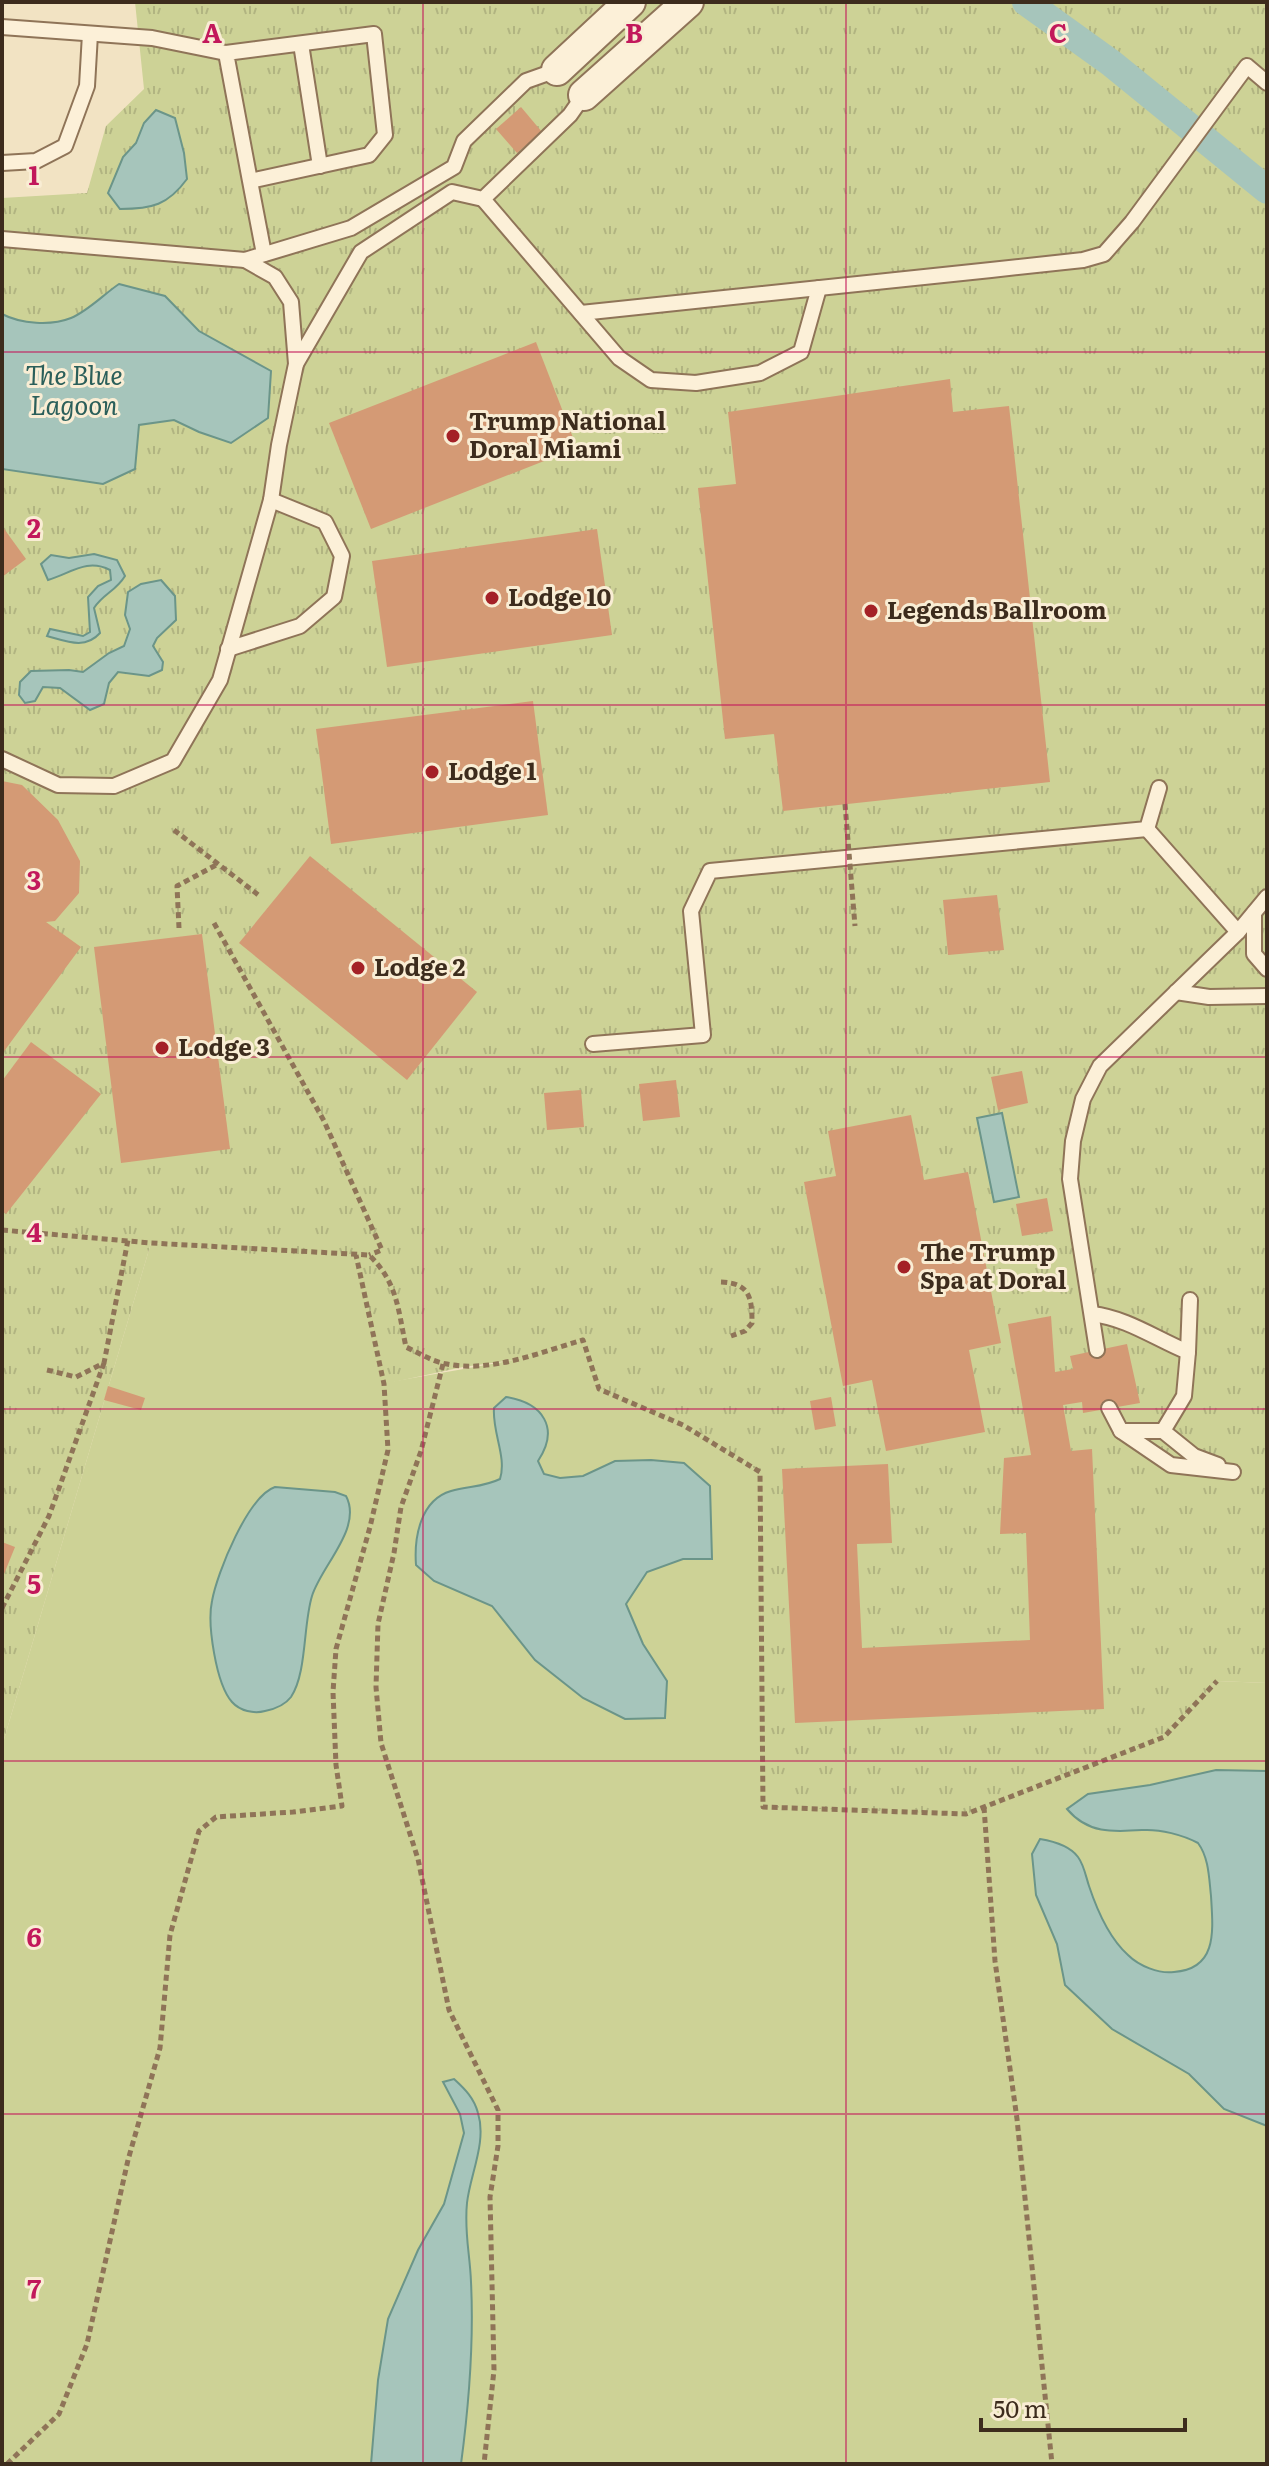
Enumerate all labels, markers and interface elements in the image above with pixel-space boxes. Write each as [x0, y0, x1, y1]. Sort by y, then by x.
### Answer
text: A [202, 12, 222, 51]
text: B [625, 12, 643, 51]
text: C [1049, 12, 1067, 51]
text: 1 [29, 154, 40, 193]
water label: The Blue Lagoon [25, 354, 123, 423]
place label: Trump National Doral Miami [469, 402, 666, 465]
marker: Trump National Doral Miami [444, 427, 462, 445]
text: 2 [27, 507, 41, 546]
place label: Lodge 10 [508, 578, 611, 613]
marker: Lodge 10 [483, 589, 501, 607]
place label: Legends Ballroom [887, 591, 1107, 626]
marker: Legends Ballroom [862, 602, 880, 620]
place label: Lodge 1 [448, 752, 537, 787]
marker: Lodge 1 [423, 763, 441, 781]
text: 3 [27, 859, 41, 898]
place label: Lodge 2 [374, 948, 466, 983]
marker: Lodge 2 [349, 959, 367, 977]
place label: Lodge 3 [178, 1028, 270, 1063]
marker: Lodge 3 [153, 1039, 171, 1057]
text: 4 [26, 1211, 42, 1250]
place label: The Trump Spa at Doral [920, 1233, 1067, 1296]
marker: The Trump Spa at Doral [895, 1258, 913, 1276]
text: 5 [27, 1563, 41, 1602]
text: 6 [26, 1916, 42, 1955]
text: 7 [27, 2268, 41, 2307]
scale bar [981, 2382, 1185, 2432]
text: 50 m [993, 2390, 1047, 2425]

